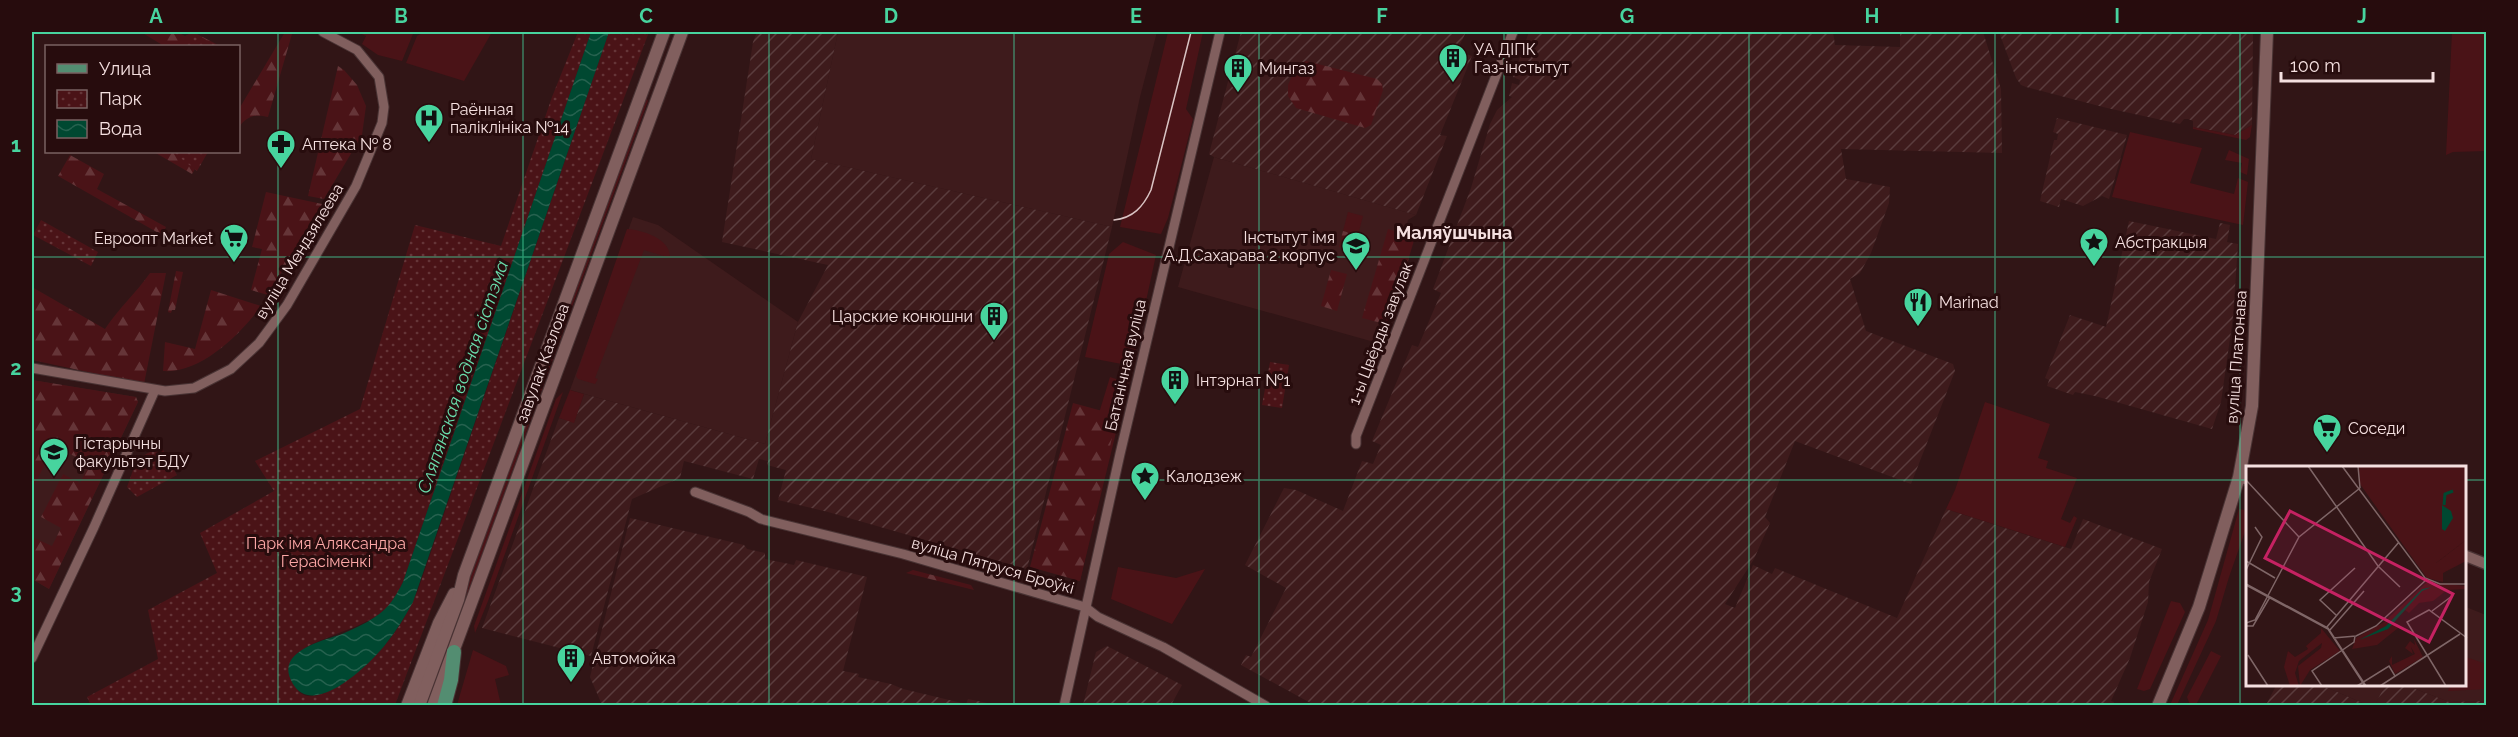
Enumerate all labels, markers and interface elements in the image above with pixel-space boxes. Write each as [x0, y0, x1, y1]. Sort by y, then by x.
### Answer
text: A [149, 4, 163, 28]
text: B [394, 4, 408, 28]
text: C [639, 4, 653, 28]
text: D [884, 4, 898, 28]
text: E [1130, 4, 1142, 28]
text: F [1376, 4, 1388, 28]
text: G [1620, 4, 1634, 28]
text: H [1865, 4, 1879, 28]
text: I [2114, 4, 2120, 28]
text: J [2357, 4, 2367, 28]
place label: УА ДІПК Газ-інстытут [1474, 40, 1569, 77]
building icon: УА ДІПК Газ-інстытут [1437, 42, 1469, 84]
legend [45, 45, 240, 153]
scale bar [2281, 45, 2432, 83]
building icon: Мингаз [1222, 52, 1254, 94]
text: 100 m [2290, 55, 2341, 76]
text: Улица [99, 58, 151, 79]
place label: Мингаз [1259, 59, 1314, 78]
text: Парк [99, 88, 142, 109]
place label: Раённая паліклініка №14 [450, 100, 569, 137]
hospital icon: Раённая паліклініка №14 [413, 102, 445, 144]
text: Вода [99, 118, 142, 139]
pharmacy icon: Аптека № 8 [265, 128, 297, 170]
text: 1 [11, 133, 21, 157]
place label: Аптека № 8 [302, 135, 392, 154]
street label: вуліца Мендзялеева [251, 180, 347, 322]
supermarket icon: Евроопт Market [218, 222, 250, 264]
district label: Маляўшчына [1396, 222, 1512, 243]
place icon: Абстракцыя [2078, 226, 2110, 268]
place label: Інстытут імя А.Д.Сахарава 2 корпус [1164, 228, 1335, 265]
place label: Евроопт Market [94, 229, 214, 248]
school or university icon: Інстытут імя А.Д.Сахарава 2 корпус [1340, 230, 1372, 272]
place label: Абстракцыя [2115, 233, 2207, 252]
water label: Сляпянская водная сістэма [413, 257, 512, 496]
street label: 1-ы Цвёрды завулак [1344, 259, 1416, 407]
restaurant icon: Marinad [1902, 286, 1934, 328]
street label: вуліца Платонава [2222, 290, 2251, 424]
place label: Marinad [1939, 293, 1999, 312]
street label: Батанічная вуліца [1101, 297, 1150, 433]
building icon: Царские конюшни [978, 300, 1010, 342]
street label: завулак Казлова [512, 301, 573, 425]
place label: Царские конюшни [832, 307, 973, 326]
text: 2 [10, 356, 22, 380]
building icon: Інтэрнат №1 [1159, 364, 1191, 406]
place label: Інтэрнат №1 [1196, 371, 1291, 390]
supermarket icon: Соседи [2311, 412, 2343, 454]
place label: Соседи [2348, 419, 2405, 438]
place label: Гістарычны факультэт БДУ [75, 434, 189, 471]
school or university icon: Гістарычны факультэт БДУ [38, 436, 70, 478]
place icon: Калодзеж [1129, 460, 1161, 502]
inset map [2246, 466, 2467, 686]
place label: Калодзеж [1166, 467, 1243, 486]
street label: вуліца Пятруся Броўкі [909, 533, 1076, 598]
park label: Парк імя Аляксандра Герасіменкі [246, 534, 406, 571]
text: 3 [10, 580, 22, 604]
building icon: Автомойка [555, 642, 587, 684]
place label: Автомойка [592, 649, 676, 668]

